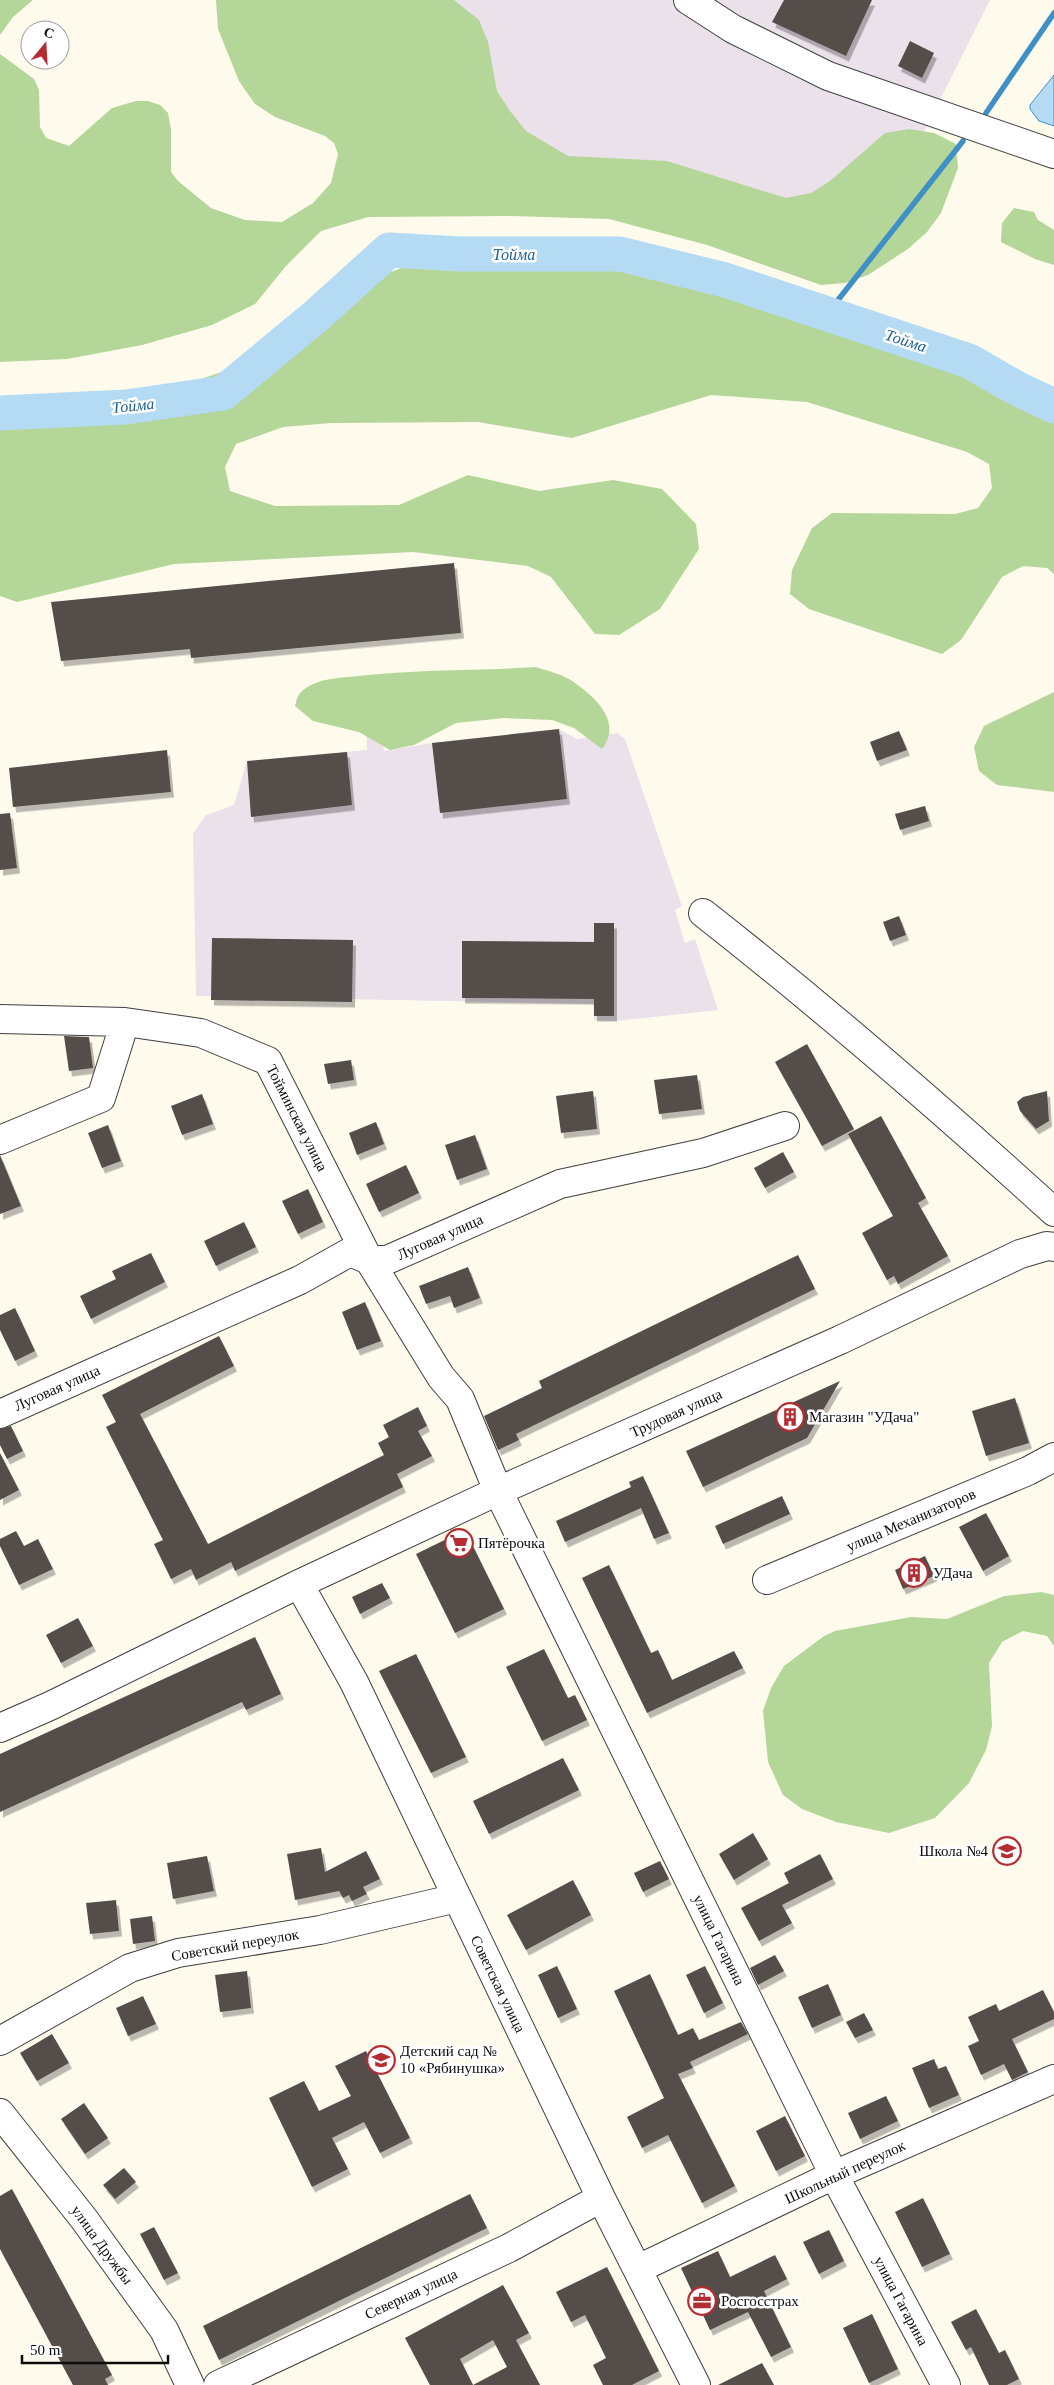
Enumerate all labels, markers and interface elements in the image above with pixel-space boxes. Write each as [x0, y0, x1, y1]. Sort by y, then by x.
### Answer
north arrow [20, 20, 70, 70]
text: С [42, 24, 56, 42]
water label: Тойма [493, 246, 535, 263]
water label: Тойма [883, 326, 929, 355]
water label: Тойма [111, 395, 155, 416]
street label: Тойминская улица [263, 1062, 331, 1174]
street label: Луговая улица [395, 1211, 486, 1263]
street label: Луговая улица [12, 1362, 103, 1414]
street label: Трудовая улица [628, 1385, 725, 1440]
building icon: Магазин "УДача" [775, 1402, 805, 1432]
place label: Магазин "УДача" [809, 1409, 919, 1425]
street label: улица Механизаторов [844, 1486, 978, 1554]
supermarket icon: Пятёрочка [444, 1528, 474, 1558]
place label: Пятёрочка [478, 1535, 545, 1551]
building icon: УДача [899, 1558, 929, 1588]
place label: УДача [933, 1565, 973, 1581]
school or university icon: Школа №4 [992, 1836, 1022, 1866]
place label: Школа №4 [919, 1843, 988, 1859]
street label: улица Гагарина [690, 1892, 748, 1988]
street label: Советский переулок [170, 1926, 301, 1964]
street label: Советская улица [468, 1933, 529, 2035]
place label: Детский сад № 10 «Рябинушка» [400, 2043, 505, 2076]
school or university icon: Детский сад № 10 «Рябинушка» [366, 2045, 396, 2075]
street label: Школьный переулок [782, 2137, 908, 2207]
street label: улица Дружбы [68, 2202, 136, 2288]
street label: улица Гагарина [871, 2254, 931, 2349]
street label: Северная улица [362, 2265, 460, 2322]
office icon: Росгосстрах [687, 2286, 717, 2316]
place label: Росгосстрах [721, 2293, 799, 2309]
scale bar [22, 2332, 169, 2364]
text: 50 m [30, 2342, 61, 2358]

